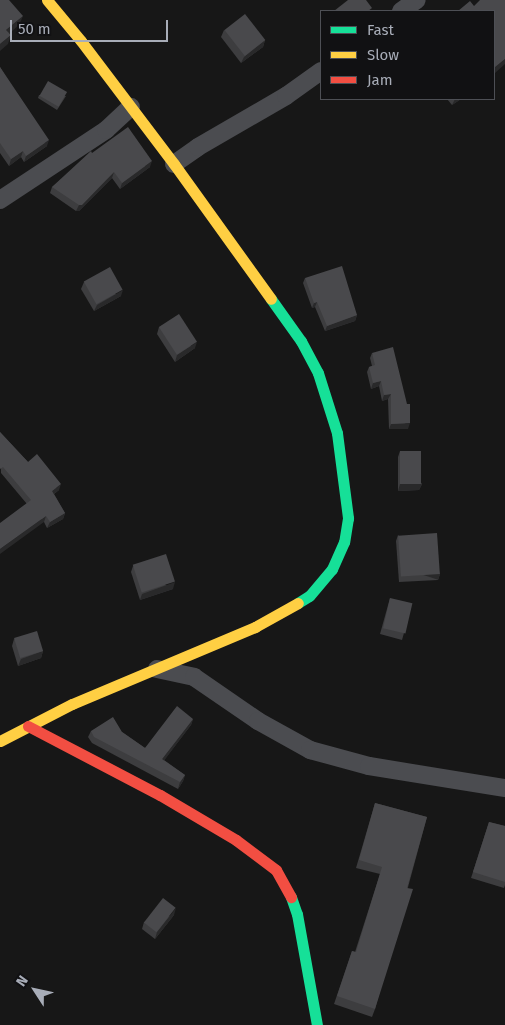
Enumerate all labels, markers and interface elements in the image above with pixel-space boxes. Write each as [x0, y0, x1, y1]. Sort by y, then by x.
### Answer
scale bar [12, 10, 170, 42]
legend [320, 10, 495, 100]
text: 50 m [18, 20, 51, 38]
text: Fast [367, 21, 394, 39]
text: Slow [367, 46, 399, 64]
text: Jam [367, 71, 393, 89]
north arrow [10, 965, 60, 1015]
text: N [13, 972, 32, 990]

